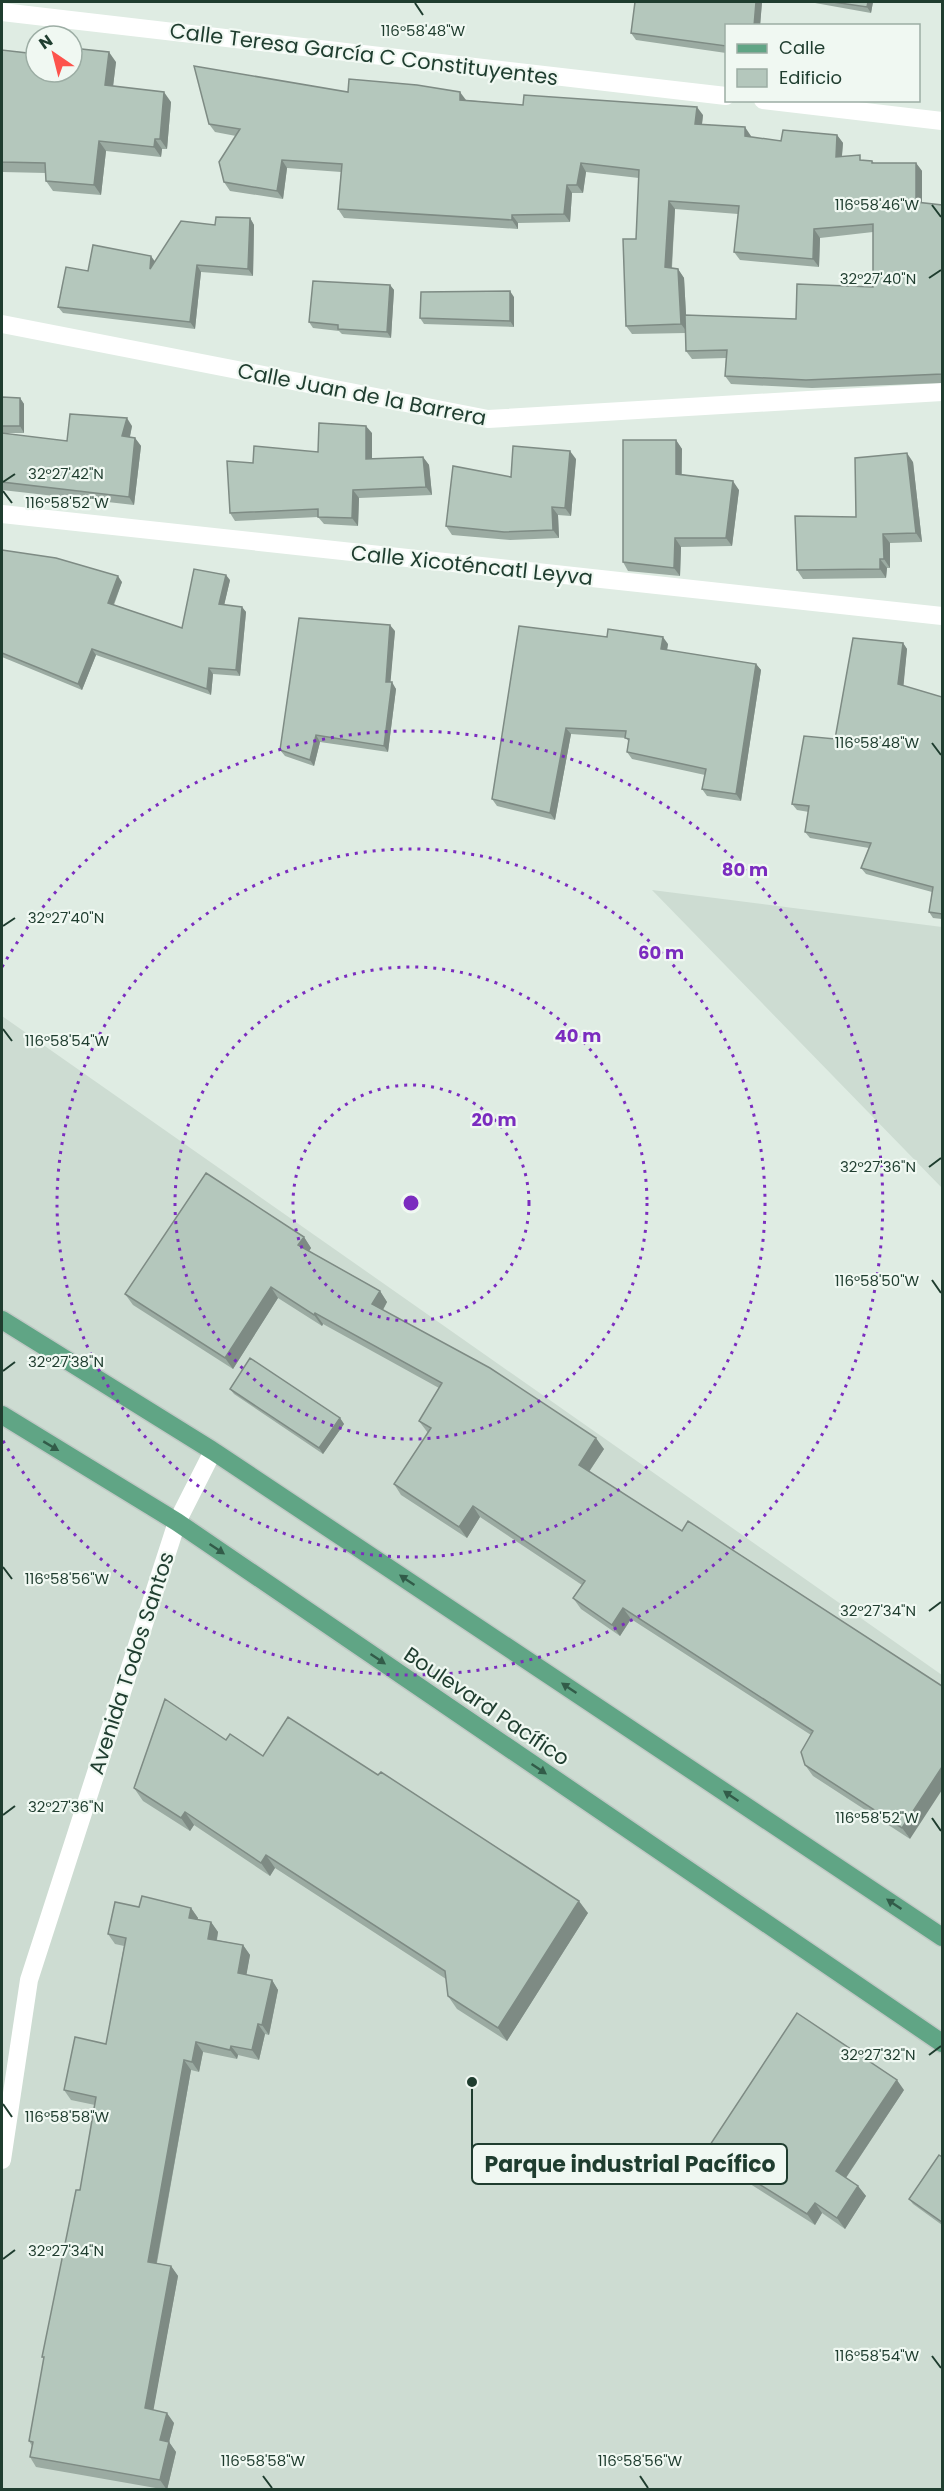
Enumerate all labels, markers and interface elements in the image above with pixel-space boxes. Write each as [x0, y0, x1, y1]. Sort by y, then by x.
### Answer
street label: Calle Teresa García C Constituyentes [168, 16, 560, 92]
text: 116°58'48"W [381, 20, 466, 41]
north arrow [24, 24, 84, 84]
legend [725, 24, 920, 102]
text: N [34, 29, 57, 55]
text: Calle [779, 35, 825, 60]
text: Edificio [779, 65, 842, 90]
text: 116°58'46"W [835, 194, 920, 215]
text: 32°27'40"N [840, 268, 916, 289]
street label: Calle Juan de la Barrera [235, 356, 489, 432]
text: 32°27'42"N [28, 463, 104, 484]
text: 116°58'52"W [25, 492, 109, 513]
street label: Calle Xicoténcatl Leyva [350, 538, 594, 592]
text: 116°58'48"W [835, 732, 920, 753]
text: 80 m [722, 857, 768, 882]
text: 32°27'40"N [28, 907, 104, 928]
text: 60 m [638, 940, 684, 965]
text: 40 m [555, 1023, 601, 1048]
text: 116°58'54"W [25, 1030, 110, 1051]
text: 20 m [472, 1107, 516, 1132]
text: 32°27'36"N [840, 1156, 916, 1177]
centre of rings [401, 1193, 421, 1213]
text: 116°58'50"W [835, 1270, 920, 1291]
text: 32°27'38"N [28, 1351, 104, 1372]
one-way arrow [43, 1440, 59, 1451]
one-way arrow [208, 1543, 224, 1555]
street label: Avenida Todos Santos [81, 1548, 181, 1778]
text: 116°58'56"W [25, 1568, 110, 1589]
one-way arrow [399, 1575, 415, 1586]
text: 32°27'34"N [840, 1600, 916, 1621]
street label: Boulevard Pacífico [398, 1640, 576, 1772]
one-way arrow [370, 1653, 386, 1664]
one-way arrow [561, 1683, 577, 1694]
one-way arrow [531, 1763, 547, 1774]
one-way arrow [724, 1790, 740, 1802]
text: 32°27'36"N [28, 1796, 104, 1817]
text: 116°58'52"W [835, 1807, 919, 1828]
one-way arrow [886, 1899, 902, 1910]
text: 32°27'32"N [840, 2044, 916, 2065]
text: 116°58'58"W [25, 2106, 110, 2127]
callout: Parque industrial Pacífico [472, 2144, 787, 2184]
text: Parque industrial Pacífico [484, 2149, 776, 2180]
text: 32°27'34"N [28, 2240, 104, 2261]
text: 116°58'54"W [835, 2345, 920, 2366]
text: 116°58'58"W [221, 2450, 306, 2471]
text: 116°58'56"W [598, 2450, 683, 2471]

